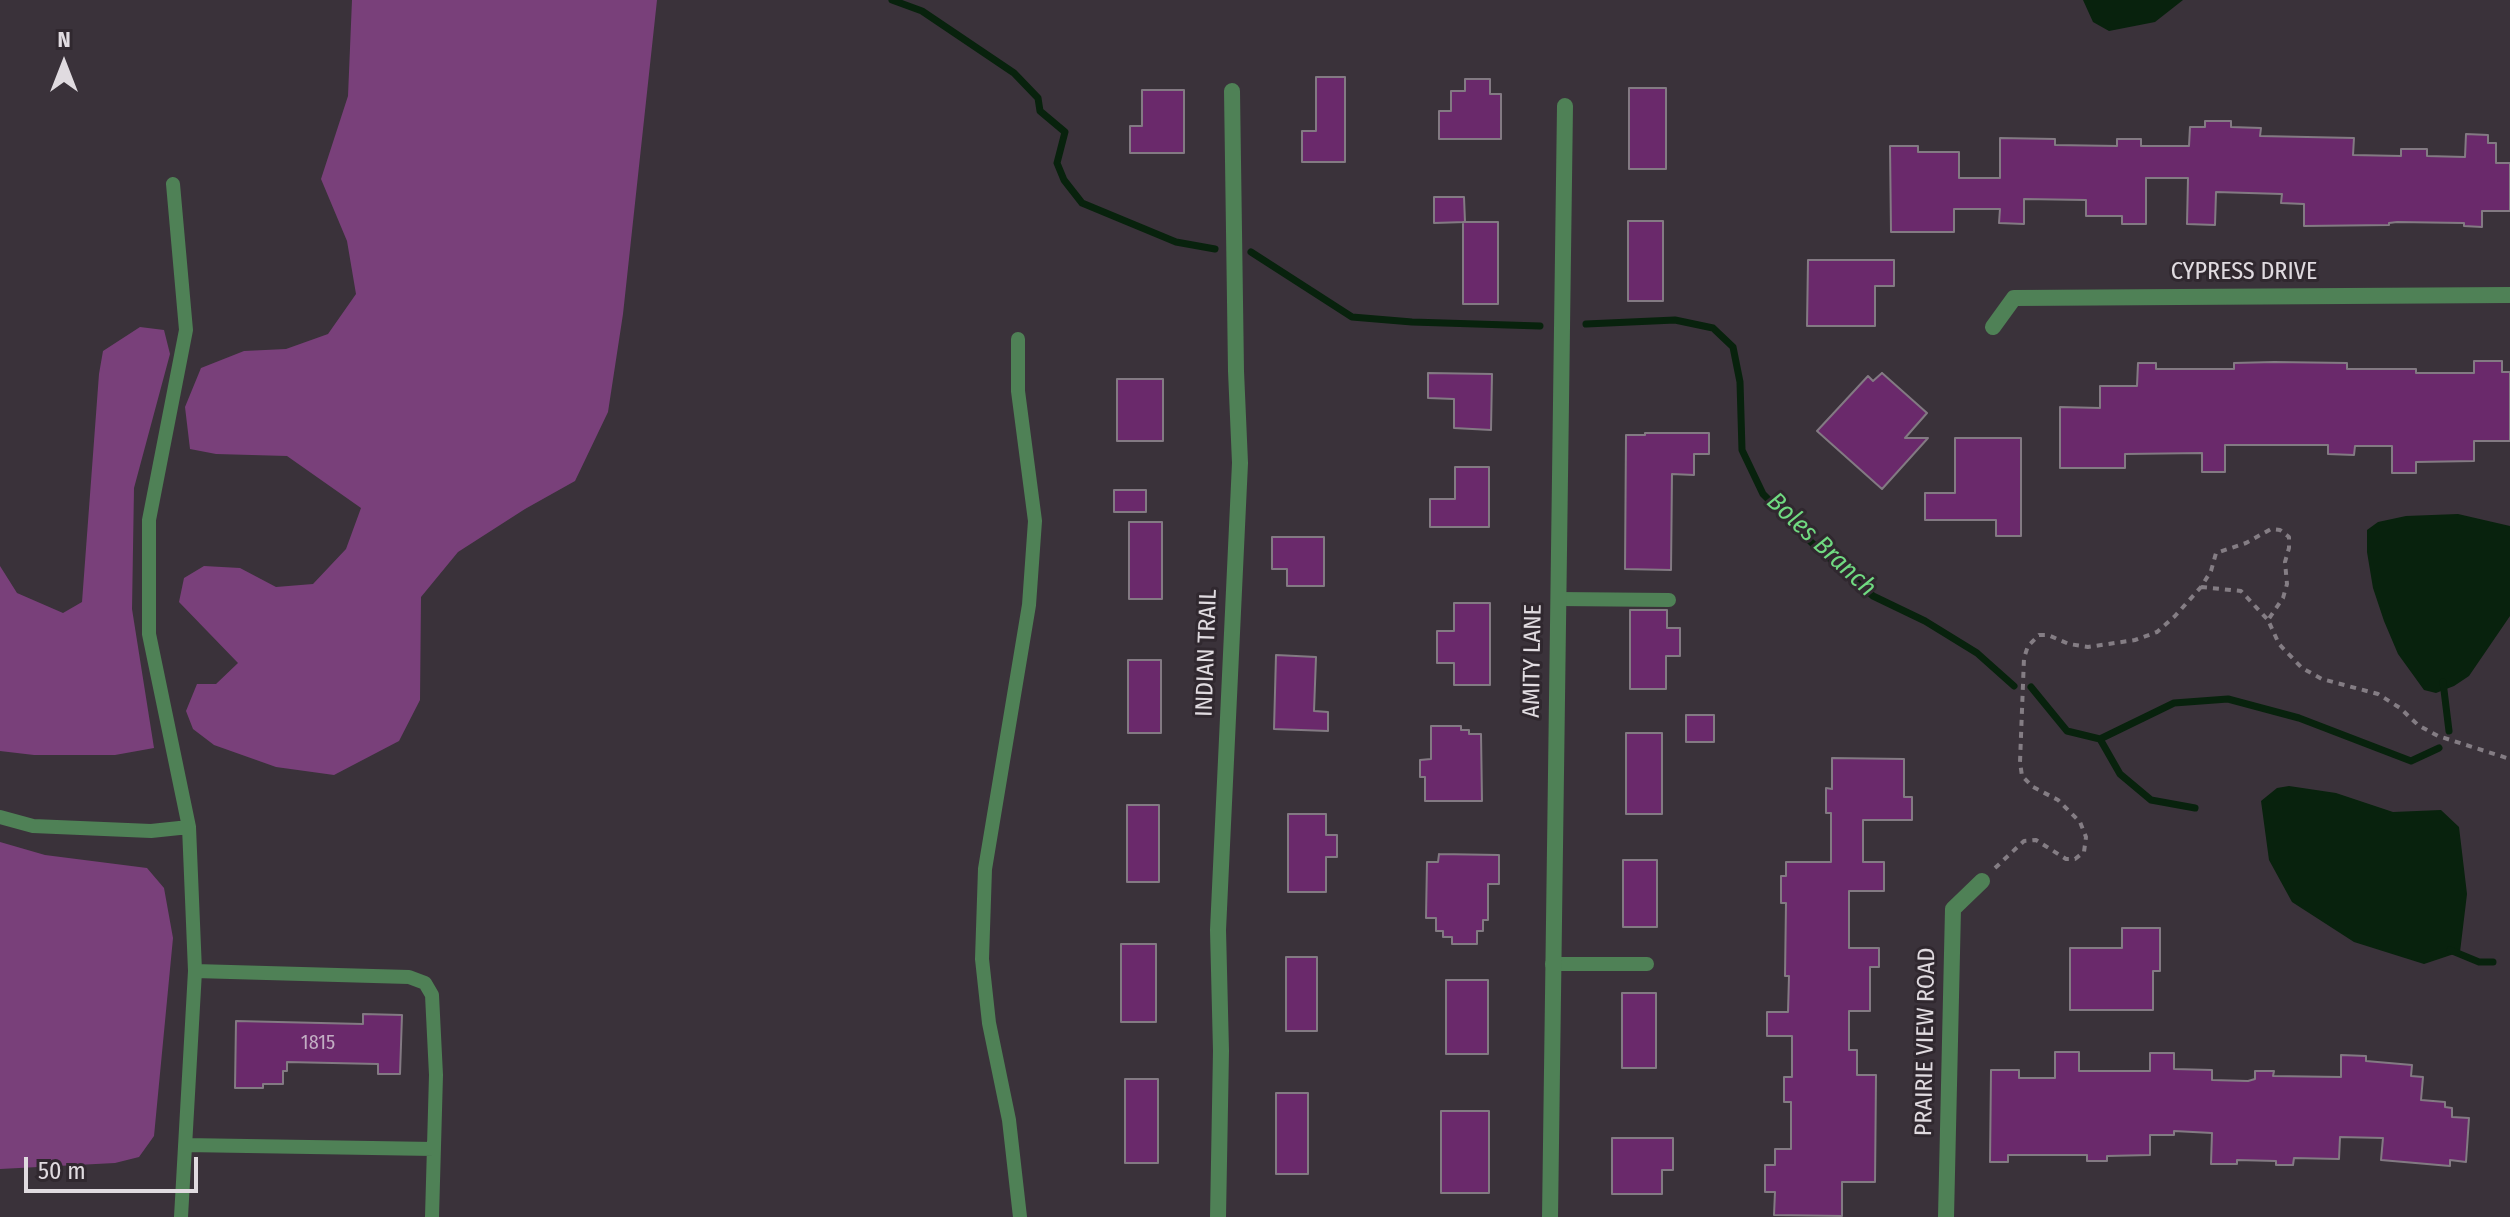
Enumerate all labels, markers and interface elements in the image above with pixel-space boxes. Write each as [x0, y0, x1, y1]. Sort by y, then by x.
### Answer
north arrow [24, 24, 104, 104]
text: N [57, 26, 71, 53]
street label: CYPRESS DRIVE [2171, 258, 2317, 286]
water label: Boles Branch [1760, 486, 1882, 604]
street label: INDIAN TRAIL [1190, 589, 1224, 717]
street label: AMITY LANE [1518, 604, 1548, 718]
street label: PRAIRIE VIEW ROAD [1910, 948, 1942, 1136]
house number: 1815 [301, 1031, 335, 1055]
scale bar [28, 1141, 202, 1191]
text: 50 m [38, 1157, 86, 1185]

